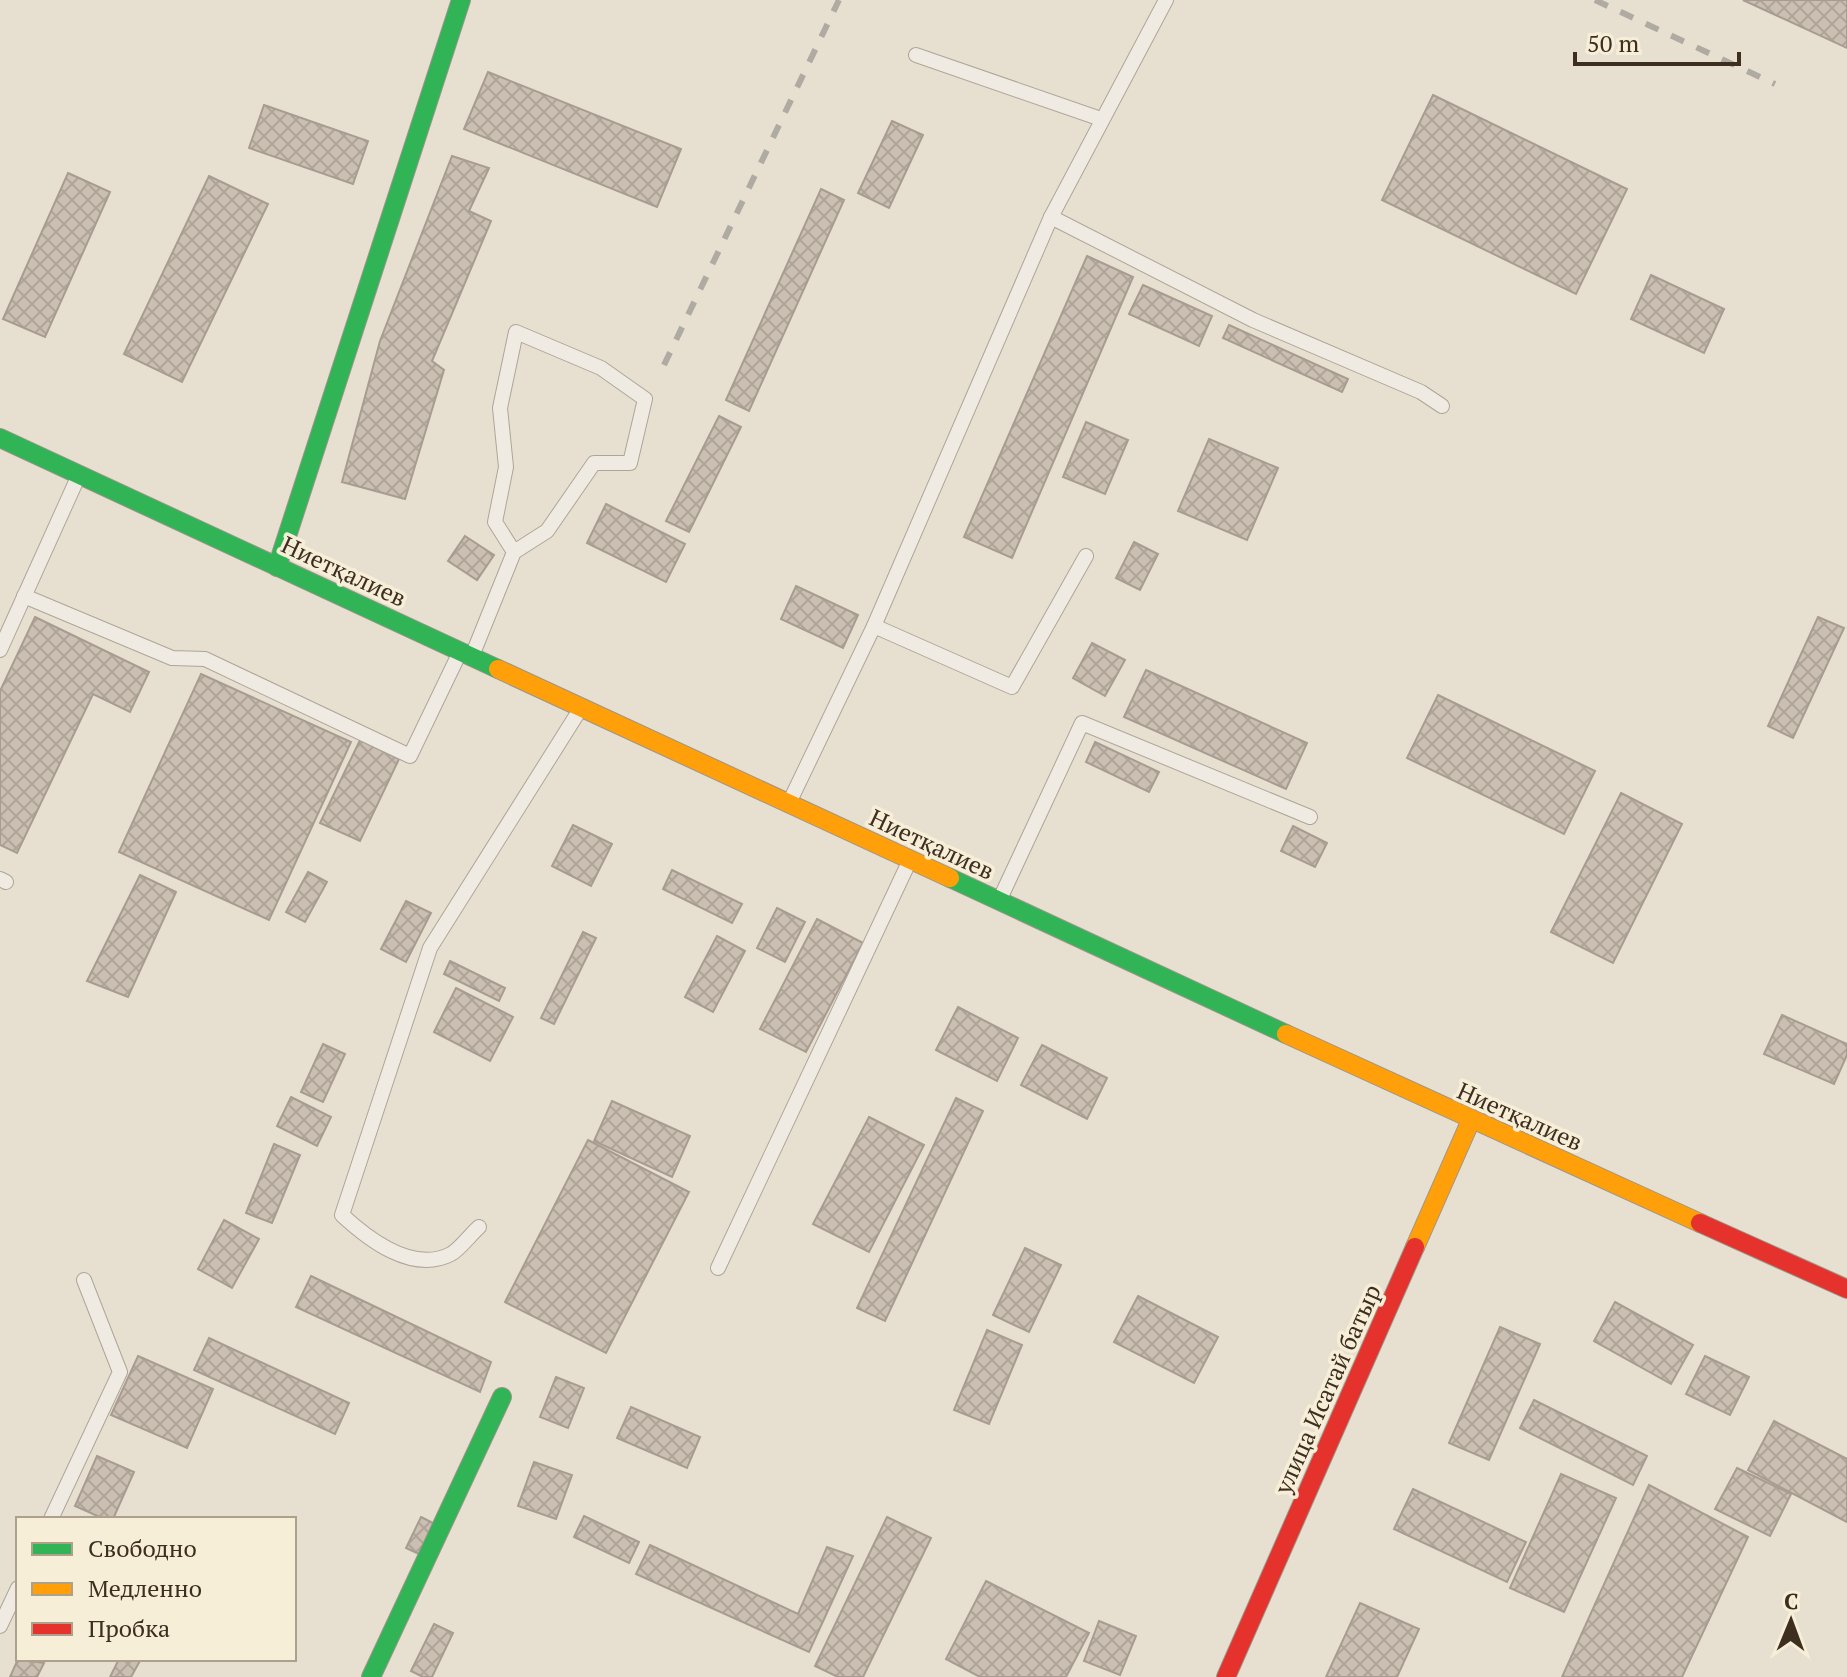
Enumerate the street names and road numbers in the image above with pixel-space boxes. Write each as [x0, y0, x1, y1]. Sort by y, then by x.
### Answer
street label: Ниетқалиев [277, 528, 411, 614]
street label: Ниетқалиев [865, 801, 999, 887]
street label: Ниетқалиев [1452, 1074, 1588, 1158]
street label: улица Исатай батыр [1266, 1279, 1388, 1500]

